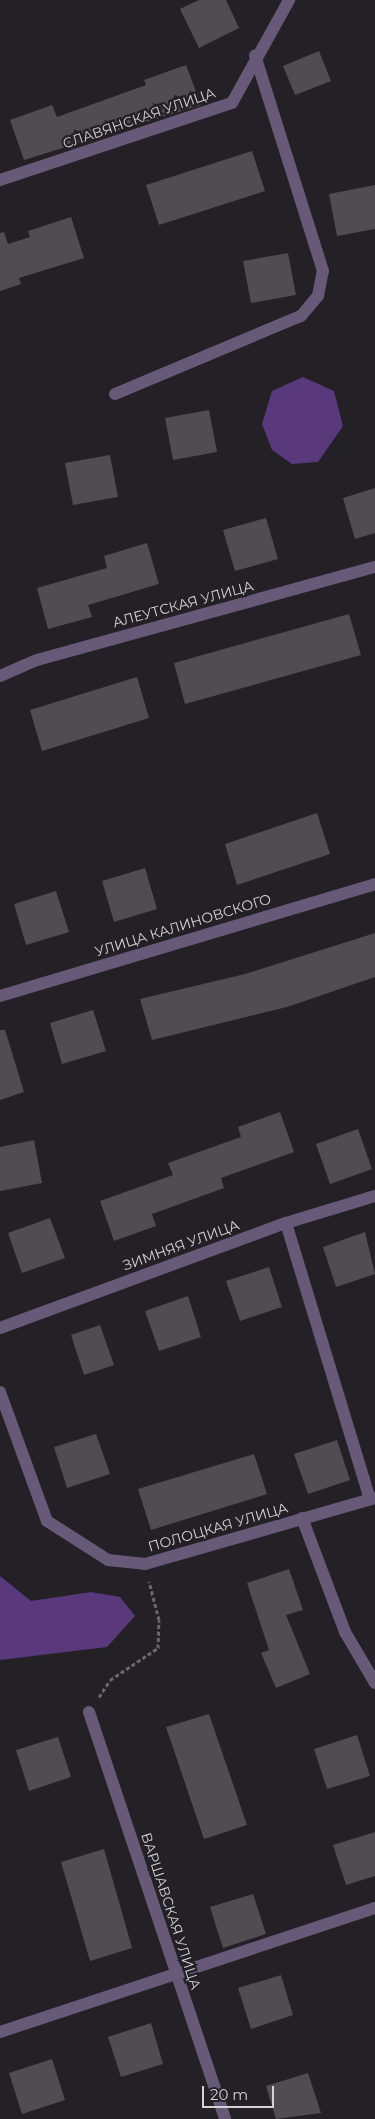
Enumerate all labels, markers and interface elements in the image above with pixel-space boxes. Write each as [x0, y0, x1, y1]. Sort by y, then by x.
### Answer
street label: СЛАВЯНСКАЯ УЛИЦА [60, 84, 218, 152]
street label: АЛЕУТСКАЯ УЛИЦА [111, 577, 255, 631]
street label: УЛИЦА КАЛИНОВСКОГО [93, 890, 273, 960]
street label: ЗИМНЯЯ УЛИЦА [121, 1216, 241, 1274]
street label: ПОЛОЦКАЯ УЛИЦА [146, 1499, 290, 1555]
street label: ВАРШАВСКАЯ УЛИЦА [138, 1830, 204, 1992]
scale bar [205, 2076, 278, 2108]
text: 20 m [210, 2085, 248, 2104]

